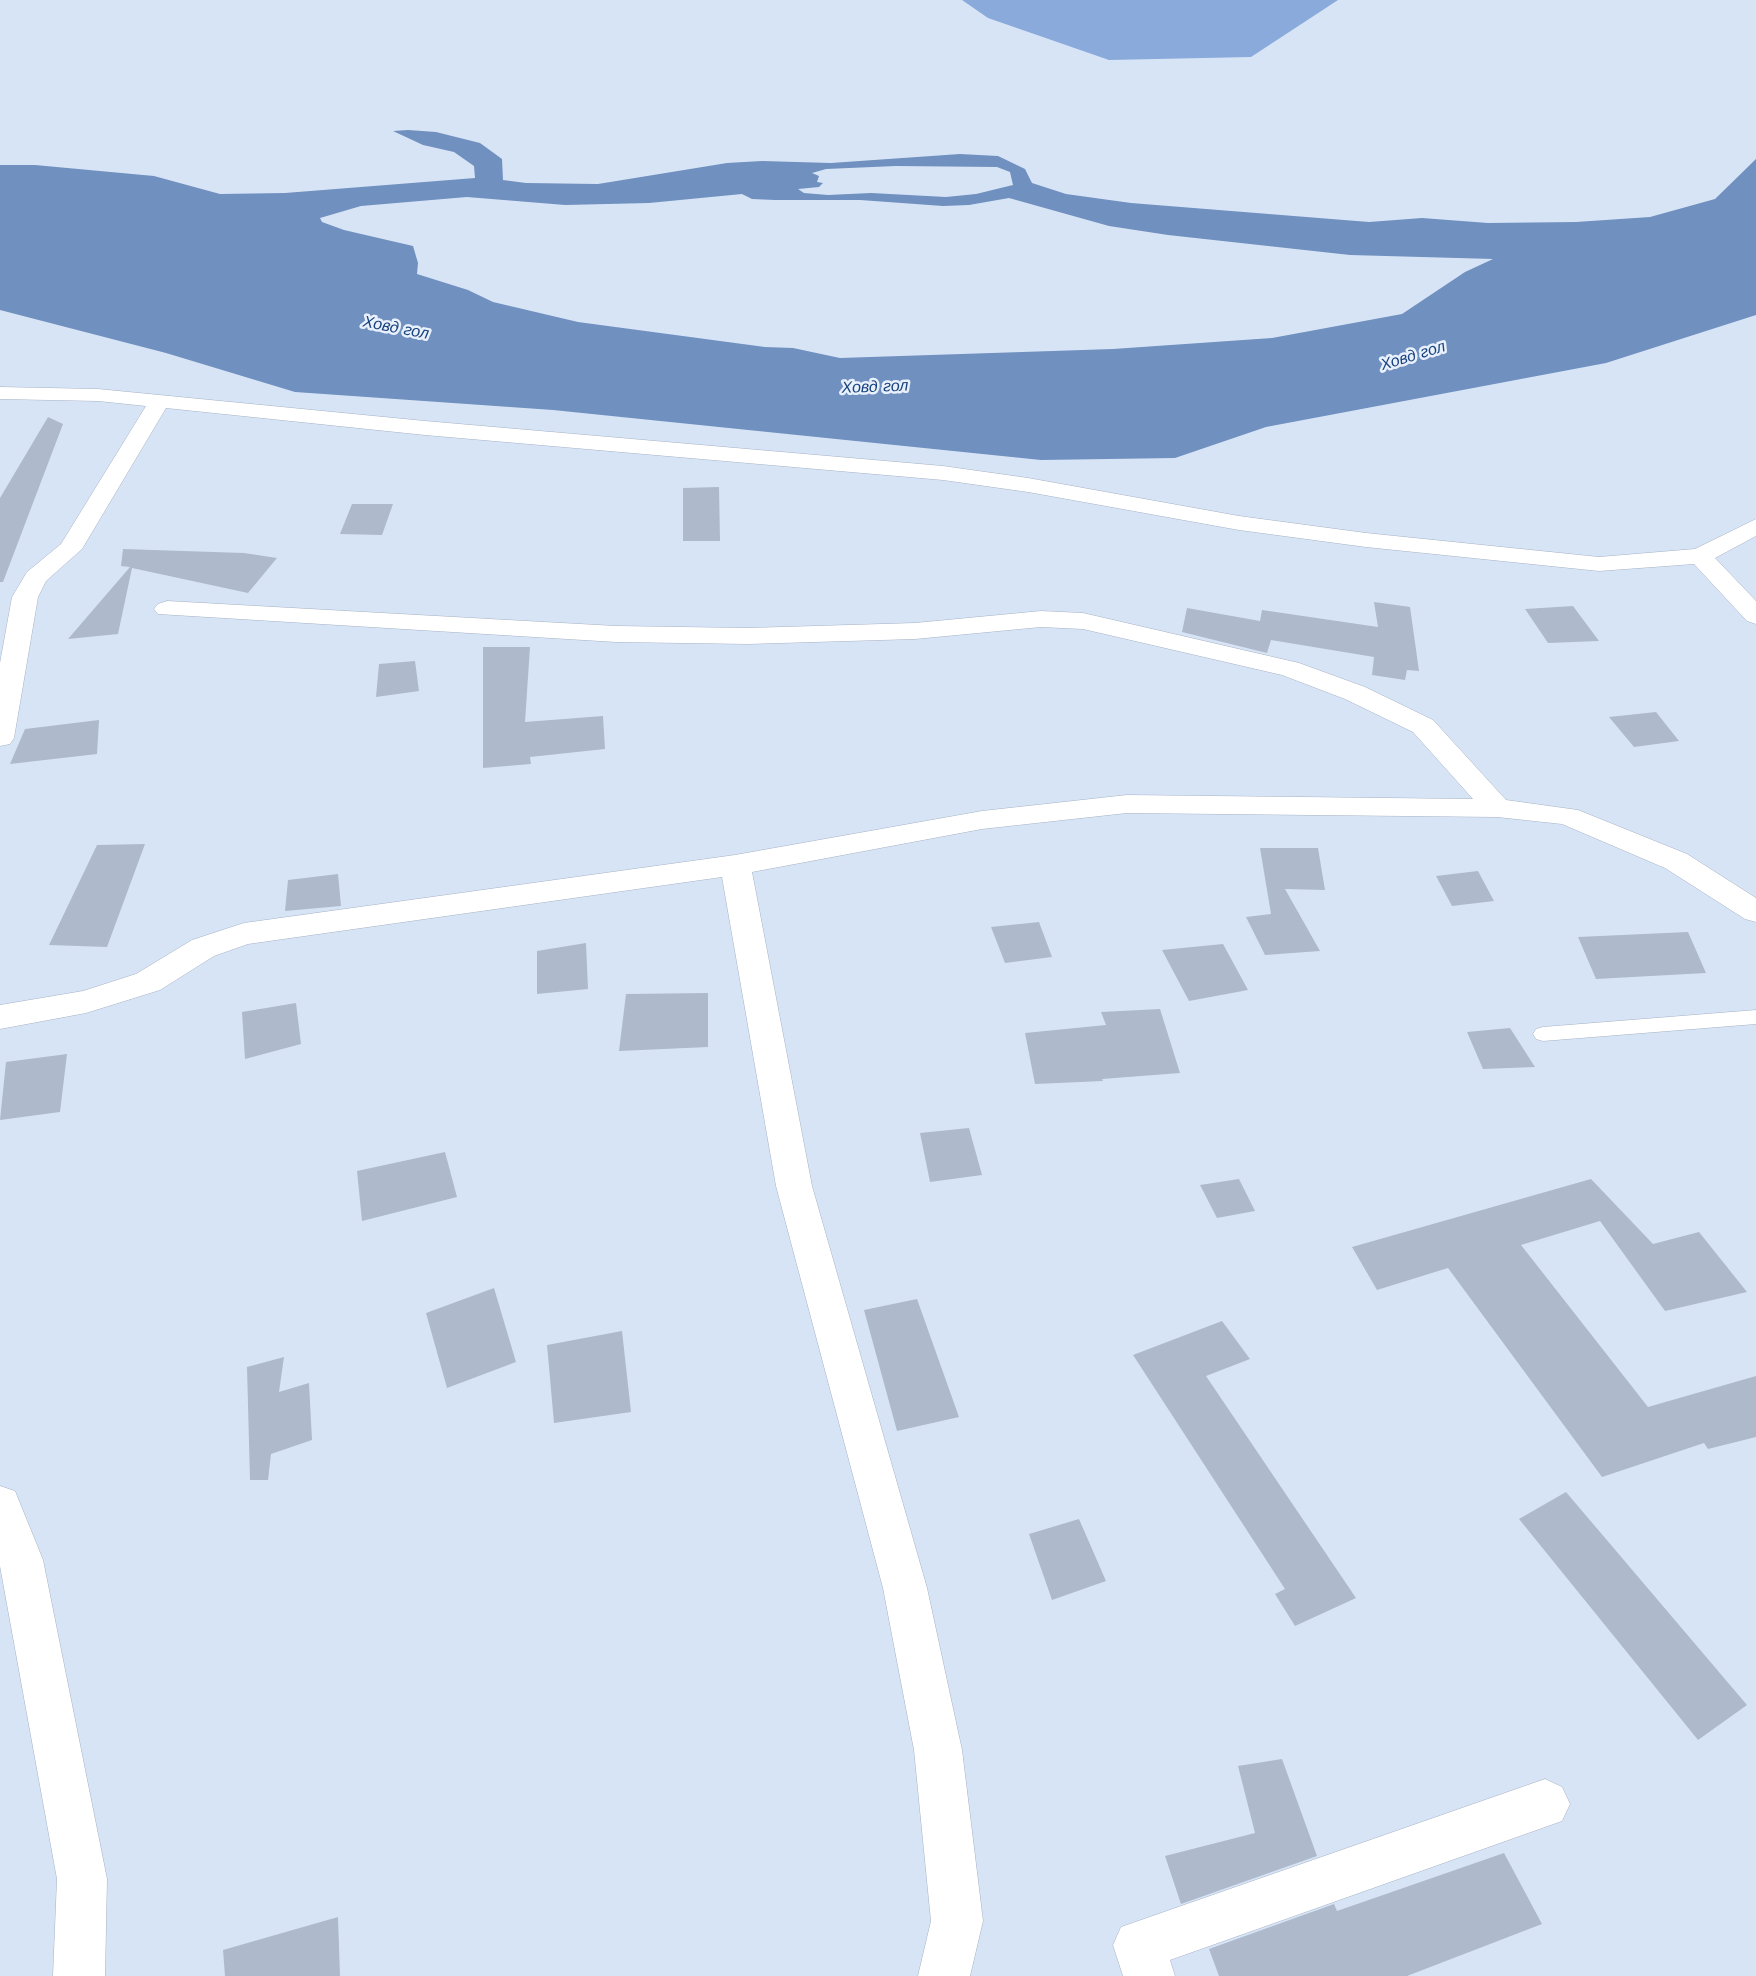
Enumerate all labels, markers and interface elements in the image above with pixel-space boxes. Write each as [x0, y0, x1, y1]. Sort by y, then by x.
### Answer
water label: Ховд гол [361, 312, 431, 344]
water label: Ховд гол [1378, 337, 1448, 375]
water label: Ховд гол [841, 376, 909, 398]

